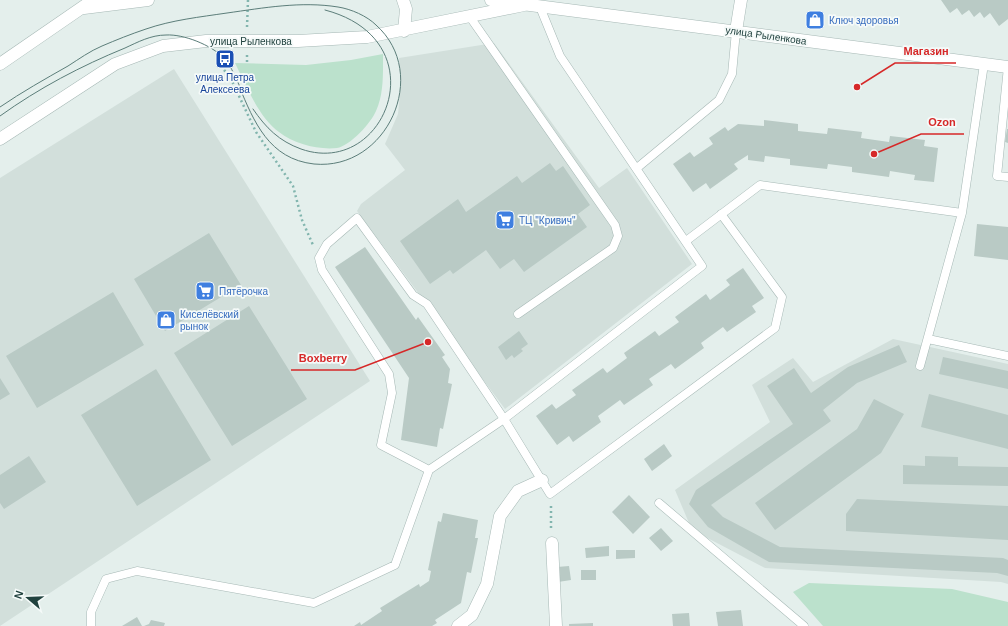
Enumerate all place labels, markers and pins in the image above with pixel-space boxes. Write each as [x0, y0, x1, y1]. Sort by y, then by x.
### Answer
shop icon: Ключ здоровья [804, 9, 826, 31]
place label: Ключ здоровья [829, 15, 899, 26]
callout: Магазин [895, 40, 956, 63]
bus stop icon: улица Петра Алексеева [214, 48, 236, 70]
place label: улица Петра Алексеева [196, 72, 255, 95]
callout: Ozon [921, 111, 964, 134]
supermarket icon: ТЦ "Кривич" [494, 209, 516, 231]
place label: ТЦ "Кривич" [519, 215, 576, 226]
supermarket icon: Пятёрочка [194, 280, 216, 302]
place label: Пятёрочка [219, 286, 268, 297]
shop icon: Киселёвский рынок [155, 309, 177, 331]
place label: Киселёвский рынок [180, 309, 239, 332]
callout: Boxberry [291, 347, 355, 370]

